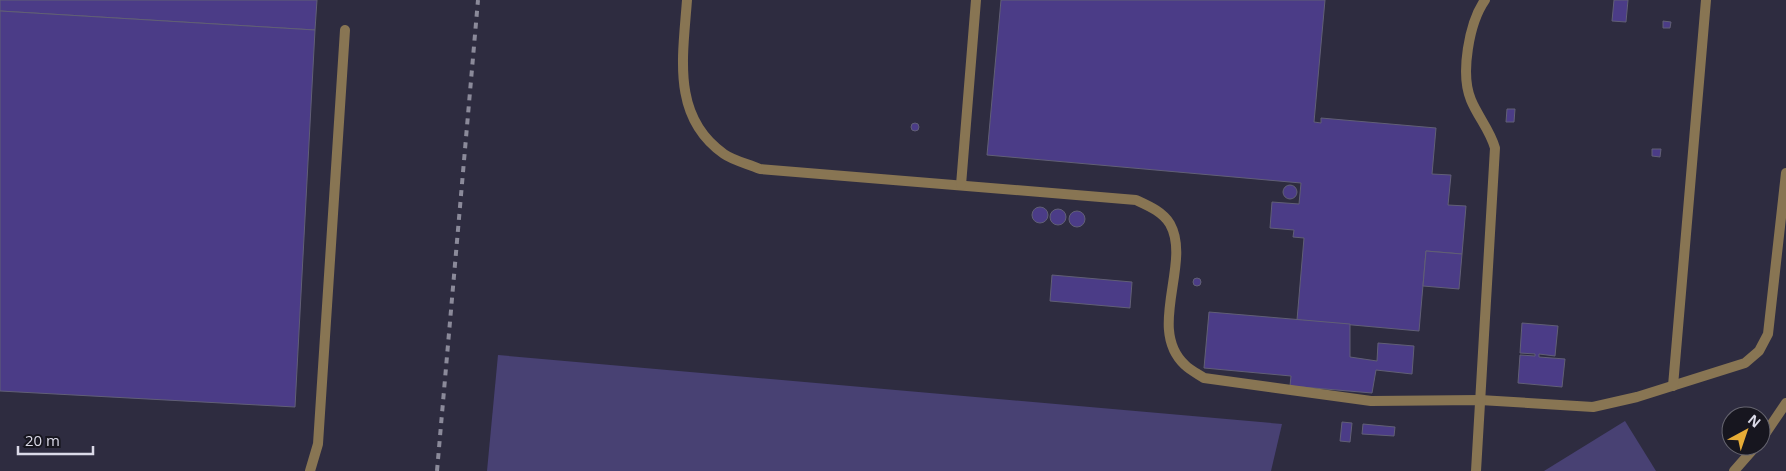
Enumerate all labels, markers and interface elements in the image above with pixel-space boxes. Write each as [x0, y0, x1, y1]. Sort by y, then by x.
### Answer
north arrow [1721, 406, 1771, 456]
text: N [1744, 410, 1765, 432]
scale bar [18, 424, 92, 456]
text: 20 m [25, 430, 60, 450]

